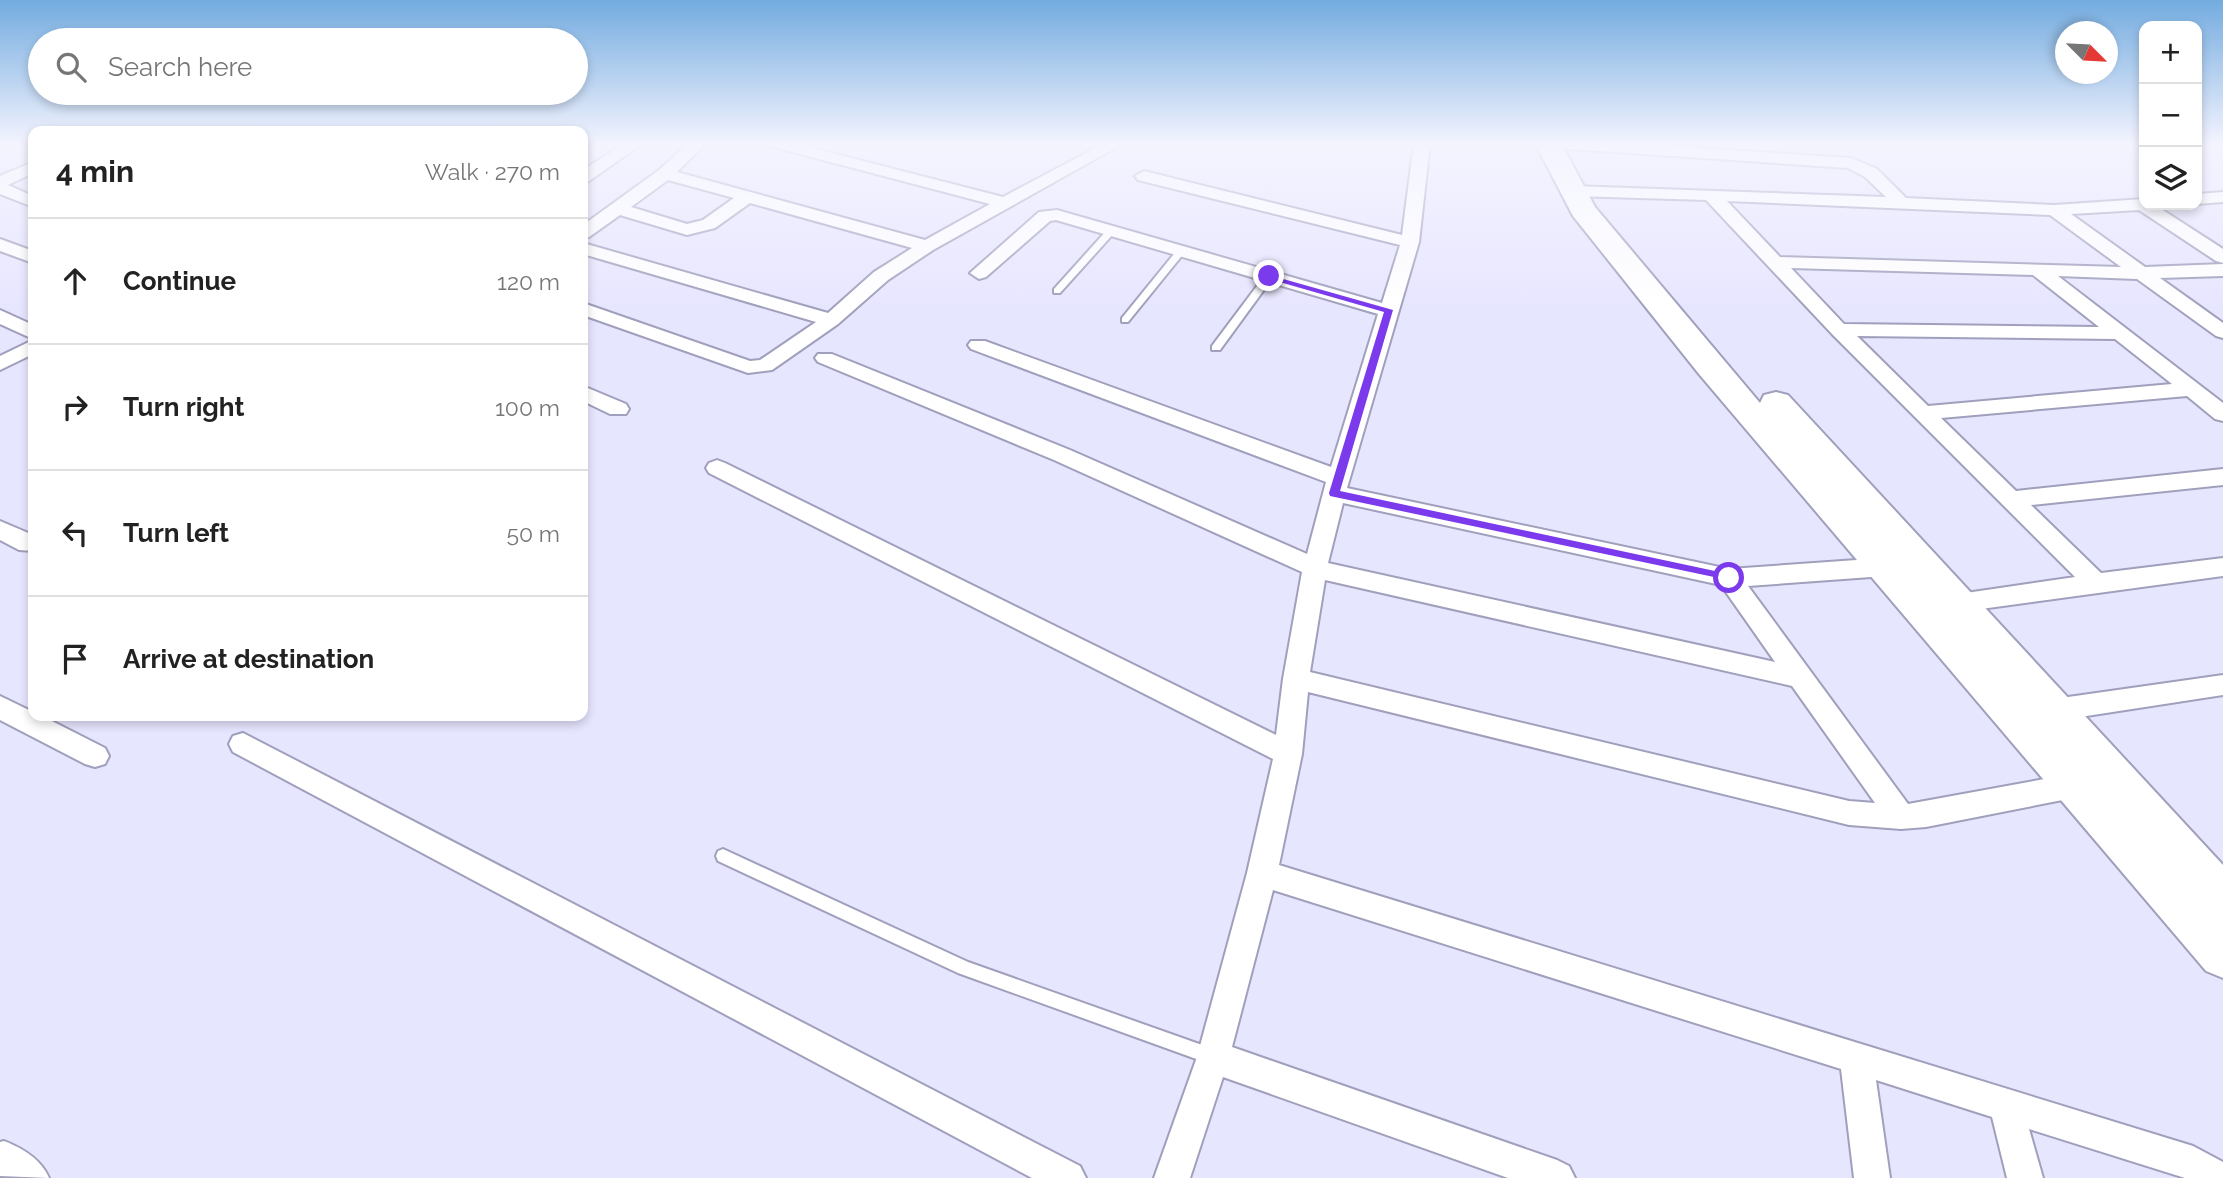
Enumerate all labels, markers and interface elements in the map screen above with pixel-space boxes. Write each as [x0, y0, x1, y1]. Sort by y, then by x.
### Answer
north arrow [2055, 21, 2118, 84]
map controls [2139, 21, 2202, 210]
button: + [2139, 21, 2202, 84]
search box [28, 28, 588, 105]
icon: search [52, 48, 90, 86]
text: Search here [108, 52, 252, 82]
button: − [2139, 84, 2202, 147]
button: layers [2139, 147, 2202, 210]
text: 4 min [56, 154, 134, 189]
text: Walk · 270 m [425, 158, 560, 185]
route end [1253, 260, 1284, 291]
icon: ahead [56, 262, 94, 300]
text: Continue [123, 266, 236, 296]
text: 120 m [497, 268, 560, 295]
icon: right [56, 388, 94, 426]
text: Turn right [123, 392, 244, 422]
text: 100 m [495, 394, 560, 421]
icon: left [56, 514, 94, 552]
text: Turn left [123, 518, 229, 548]
text: 50 m [506, 520, 560, 547]
route start [1713, 562, 1744, 593]
icon: arrive [56, 640, 94, 678]
text: Arrive at destination [123, 644, 374, 674]

